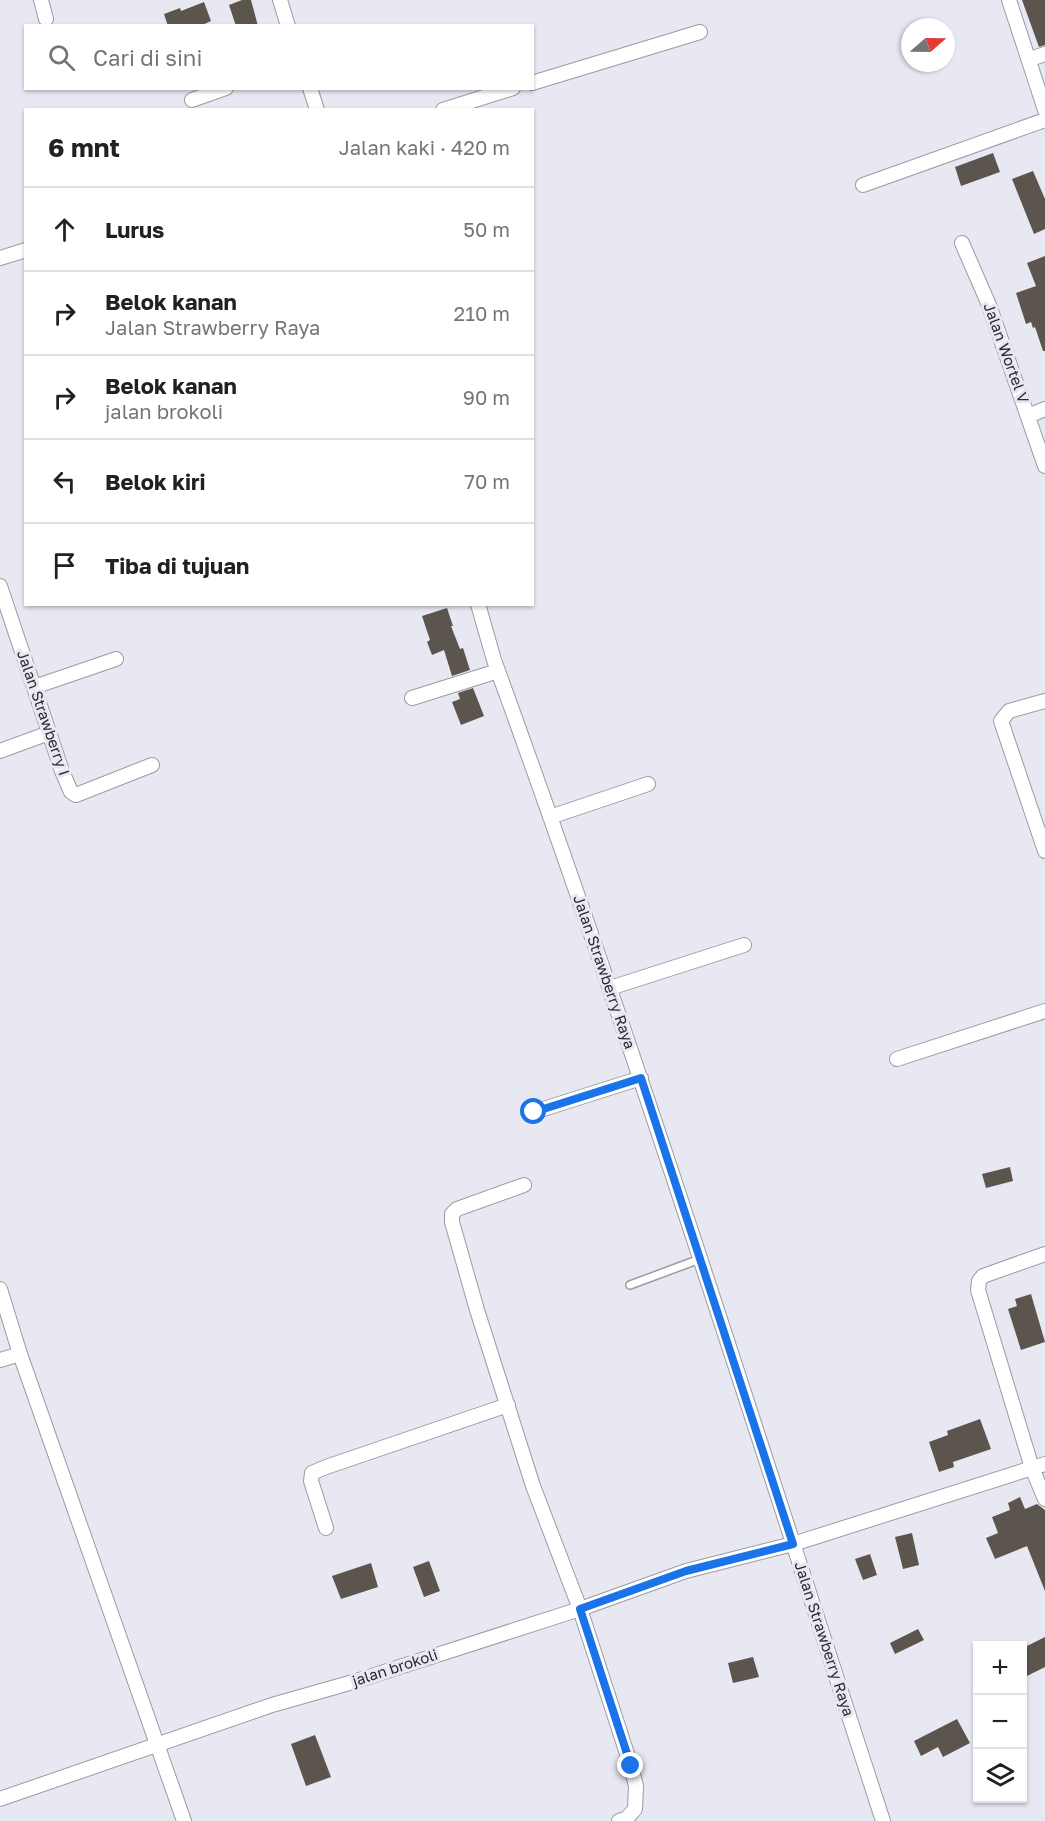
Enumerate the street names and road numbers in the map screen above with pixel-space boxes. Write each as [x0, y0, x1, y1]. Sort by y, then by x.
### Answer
street label: Jalan Wortel V [980, 300, 1033, 405]
street label: Jalan Strawberry I [14, 648, 74, 778]
street label: Jalan Strawberry Raya [570, 892, 640, 1051]
street label: Jalan Strawberry Raya [791, 1559, 858, 1718]
street label: jalan brokoli [349, 1645, 440, 1690]

